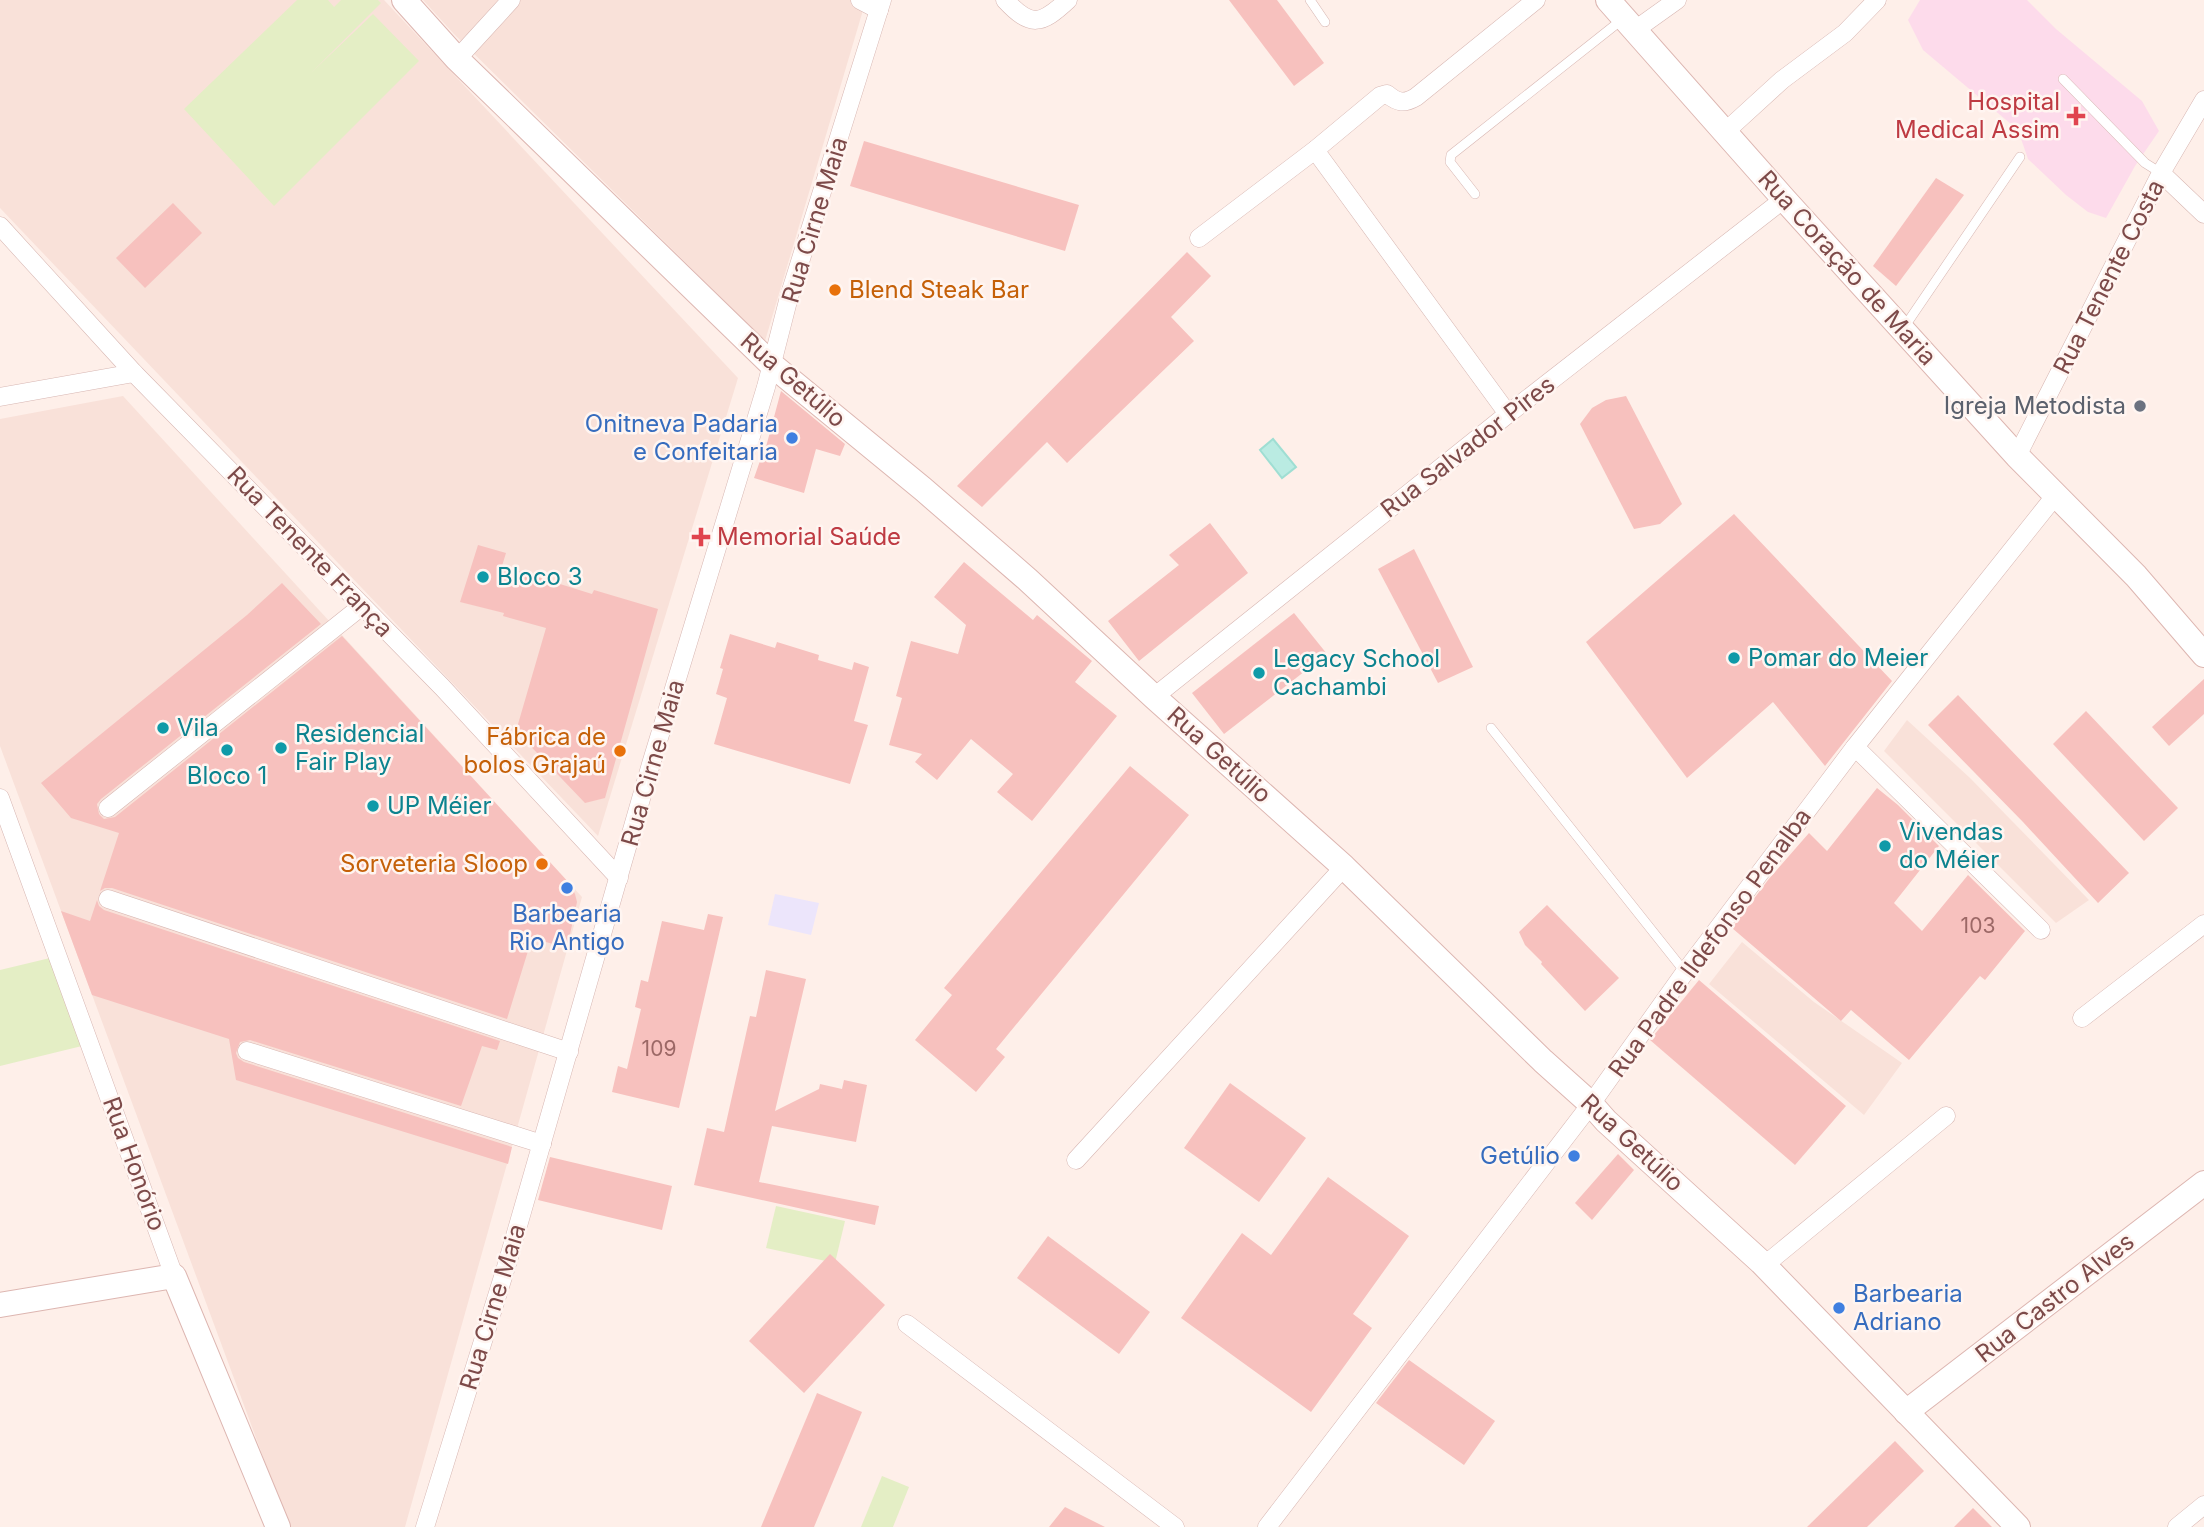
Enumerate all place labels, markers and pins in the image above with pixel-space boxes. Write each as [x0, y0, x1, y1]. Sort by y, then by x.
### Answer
place label: Hospital Medical Assim [1895, 87, 2060, 144]
marker: Hospital Medical Assim [2066, 106, 2086, 126]
place label: Blend Steak Bar [849, 275, 1029, 304]
marker: Blend Steak Bar [827, 282, 843, 298]
place label: Igreja Metodista [1944, 391, 2126, 420]
marker: Igreja Metodista [2132, 398, 2148, 414]
place label: Onitneva Padaria e Confeitaria [585, 409, 778, 466]
marker: Onitneva Padaria e Confeitaria [784, 430, 800, 446]
place label: Memorial Saúde [717, 522, 901, 551]
marker: Memorial Saúde [691, 527, 711, 547]
place label: Bloco 3 [497, 562, 583, 591]
marker: Bloco 3 [475, 569, 491, 585]
place label: Pomar do Meier [1748, 643, 1928, 672]
place label: Legacy School Cachambi [1273, 644, 1440, 701]
marker: Pomar do Meier [1726, 650, 1742, 666]
marker: Legacy School Cachambi [1251, 665, 1267, 681]
place label: Vila [177, 713, 219, 742]
place label: Residencial Fair Play [295, 719, 424, 776]
marker: Vila [155, 720, 171, 736]
place label: Fábrica de bolos Grajaú [463, 722, 606, 779]
marker: Residencial Fair Play [273, 740, 289, 756]
marker: Bloco 1 [219, 742, 235, 758]
marker: Fábrica de bolos Grajaú [612, 743, 628, 759]
place label: Bloco 1 [187, 761, 267, 790]
place label: UP Méier [387, 791, 491, 820]
marker: UP Méier [365, 798, 381, 814]
place label: Vivendas do Méier [1899, 817, 2003, 874]
marker: Vivendas do Méier [1877, 838, 1893, 854]
place label: Sorveteria Sloop [340, 849, 528, 878]
marker: Sorveteria Sloop [534, 856, 550, 872]
marker: Barbearia Rio Antigo [559, 880, 575, 896]
place label: Barbearia Rio Antigo [509, 899, 625, 956]
place label: Getúlio [1480, 1141, 1560, 1170]
marker: Getúlio [1566, 1148, 1582, 1164]
place label: Barbearia Adriano [1853, 1279, 1963, 1336]
marker: Barbearia Adriano [1831, 1300, 1847, 1316]

